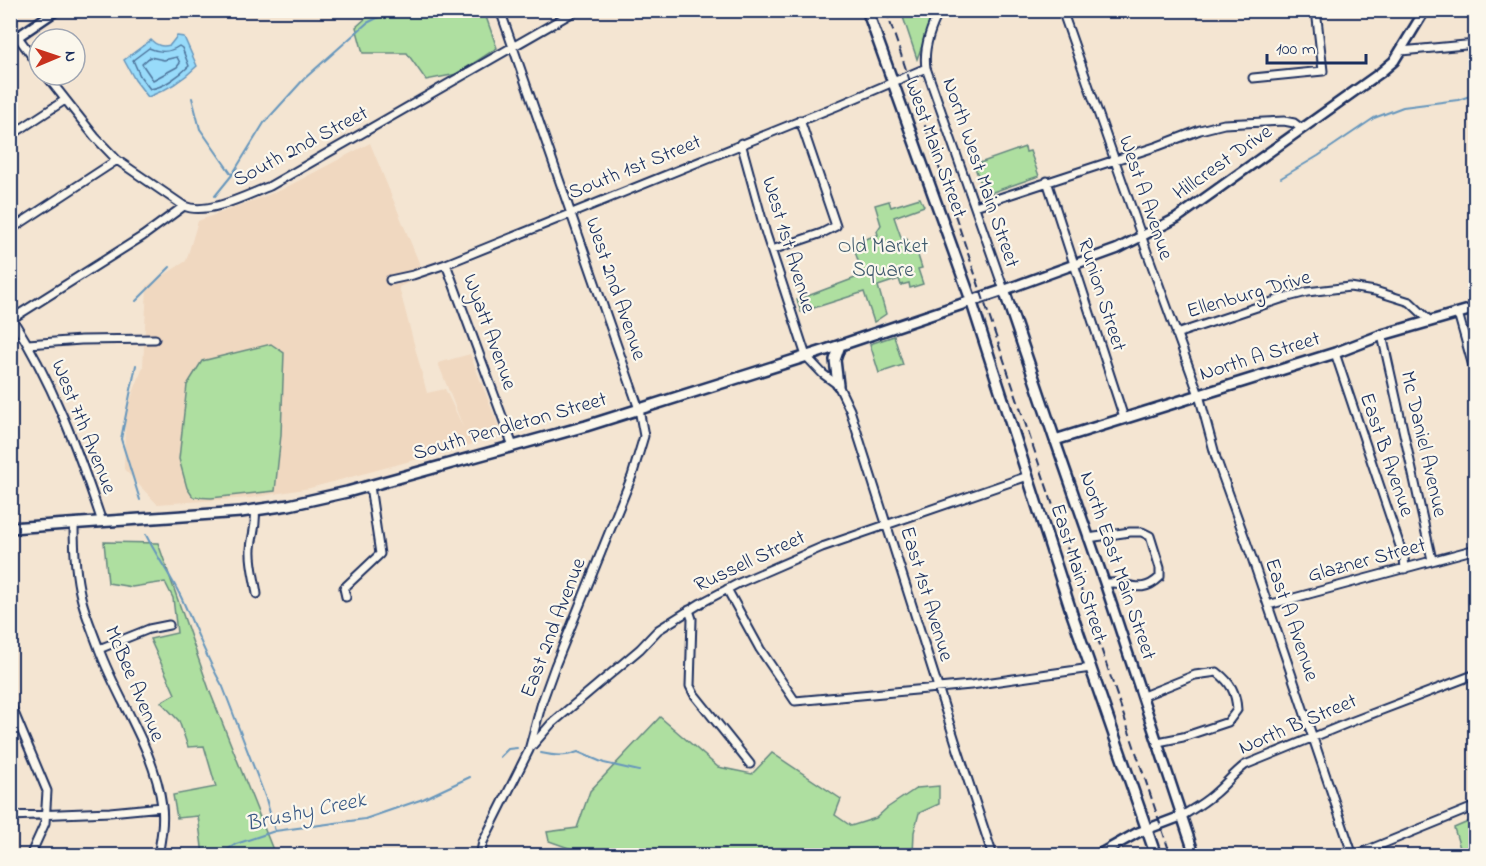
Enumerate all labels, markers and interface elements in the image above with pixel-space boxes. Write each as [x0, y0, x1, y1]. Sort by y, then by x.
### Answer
north arrow [27, 27, 87, 87]
scale bar [1267, 27, 1366, 65]
text: 100 m [1276, 37, 1316, 63]
text: N [58, 51, 82, 63]
street label: North West Main Street [933, 74, 1027, 272]
street label: West Main Street [896, 76, 974, 222]
street label: South 2nd Street [228, 99, 374, 195]
street label: Hillcrest Drive [1167, 117, 1279, 208]
street label: South 1st Street [564, 128, 706, 208]
street label: West A Avenue [1110, 132, 1180, 265]
street label: West 1st Avenue [753, 173, 823, 317]
street label: West 2nd Avenue [577, 214, 654, 365]
park label: Old Market Square [838, 232, 928, 286]
street label: Runion Street [1069, 235, 1133, 355]
street label: Ellenburg Drive [1184, 263, 1316, 329]
street label: Wyatt Avenue [452, 270, 524, 395]
street label: North A Street [1196, 324, 1324, 390]
street label: West 7th Avenue [42, 355, 124, 499]
street label: Mc Daniel Avenue [1392, 368, 1455, 521]
street label: South Pendleton Street [409, 385, 611, 469]
street label: East B Avenue [1351, 389, 1421, 522]
street label: North East Main Street [1073, 469, 1161, 663]
street label: East Main Street [1044, 501, 1112, 645]
street label: Russell Street [689, 523, 811, 601]
street label: East 1st Avenue [891, 523, 961, 666]
street label: Glazner Street [1305, 531, 1429, 591]
street label: East 2nd Avenue [514, 553, 595, 702]
street label: East A Avenue [1256, 555, 1326, 686]
street label: McBee Avenue [96, 621, 172, 747]
street label: North B Street [1234, 687, 1362, 763]
water label: Brushy Creek [243, 784, 370, 841]

